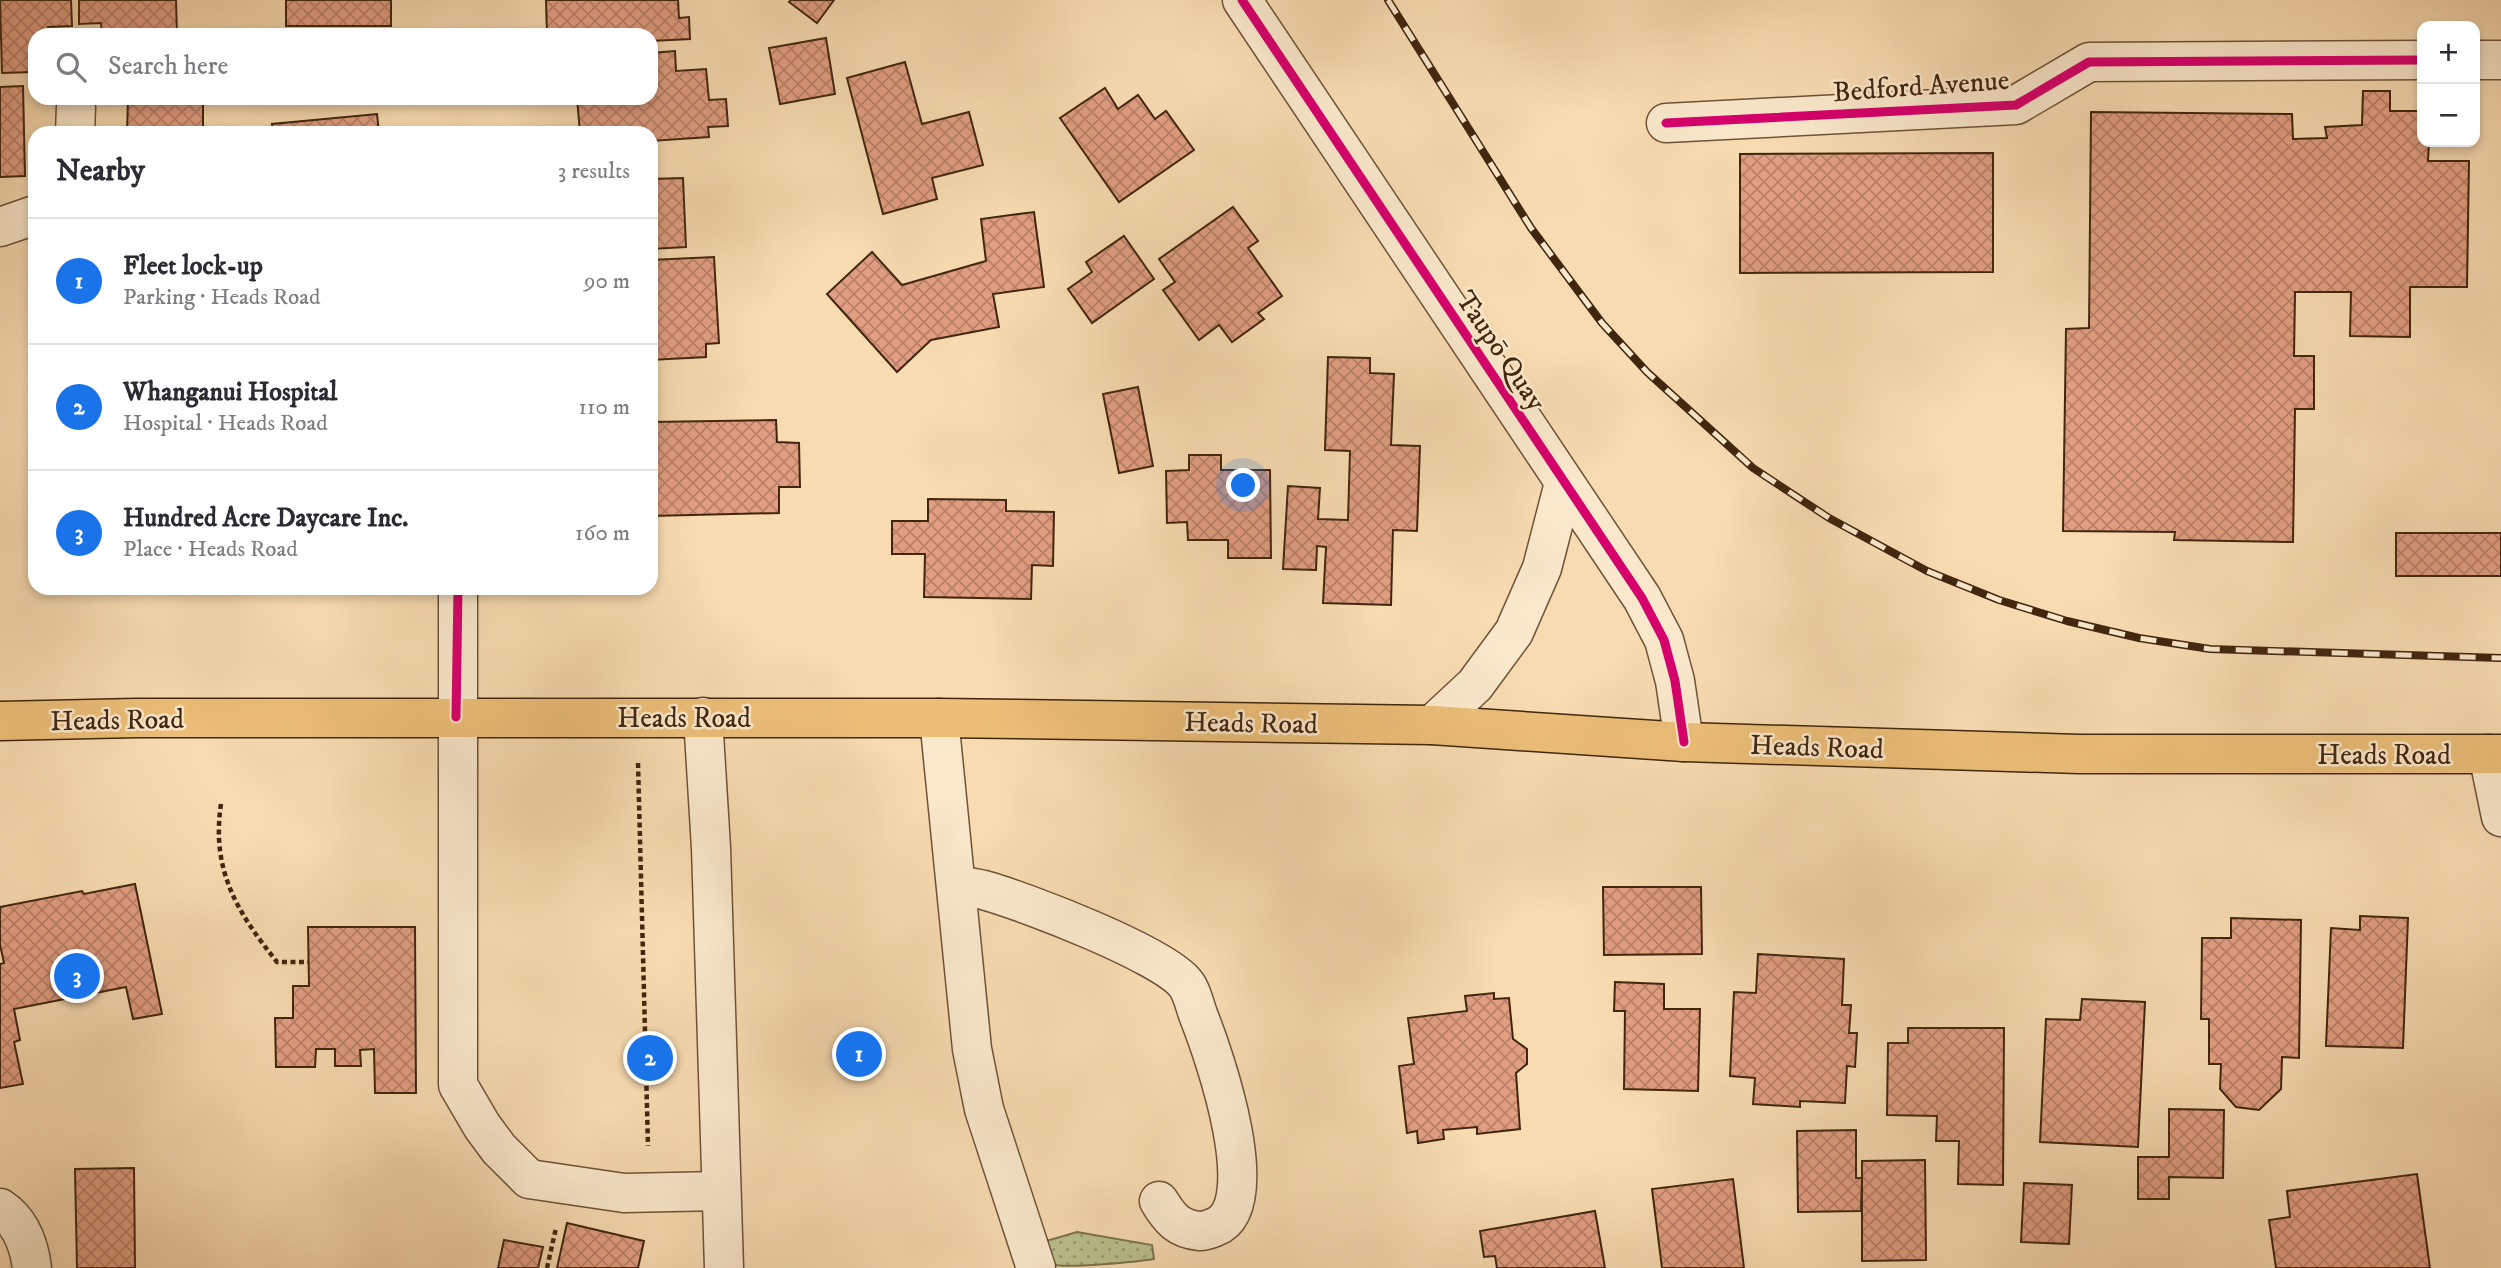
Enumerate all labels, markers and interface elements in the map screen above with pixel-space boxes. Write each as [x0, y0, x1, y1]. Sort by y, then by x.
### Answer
map controls [2417, 21, 2480, 147]
button: + [2417, 21, 2480, 84]
search box [28, 28, 658, 105]
icon: search [52, 48, 90, 86]
text: Search here [108, 50, 228, 83]
street label: Bedford Avenue [1832, 63, 2010, 110]
button: − [2417, 84, 2480, 147]
text: Nearby [56, 153, 145, 190]
text: 3 results [558, 157, 630, 186]
text: Fleet lock-up [123, 250, 263, 283]
text: 1 [75, 267, 83, 296]
text: 90 m [584, 267, 630, 296]
text: Parking · Heads Road [123, 283, 321, 312]
street label: Taupō Quay [1448, 284, 1554, 418]
text: Whanganui Hospital [123, 376, 337, 409]
text: 2 [73, 393, 85, 422]
text: 110 m [579, 393, 630, 422]
text: Hospital · Heads Road [123, 409, 328, 438]
your location [1226, 468, 1260, 502]
text: Hundred Acre Daycare Inc. [123, 502, 409, 535]
text: 3 [75, 519, 83, 548]
text: 160 m [575, 519, 630, 548]
text: Place · Heads Road [123, 535, 298, 564]
street label: Heads Road [617, 701, 751, 736]
street label: Heads Road [50, 702, 184, 739]
street label: Heads Road [1184, 705, 1318, 742]
street label: Heads Road [1749, 728, 1884, 767]
street label: Heads Road [2317, 738, 2451, 773]
pin: 3 [54, 950, 100, 1002]
pin: 1 [836, 1028, 882, 1080]
pin: 2 [627, 1032, 673, 1084]

